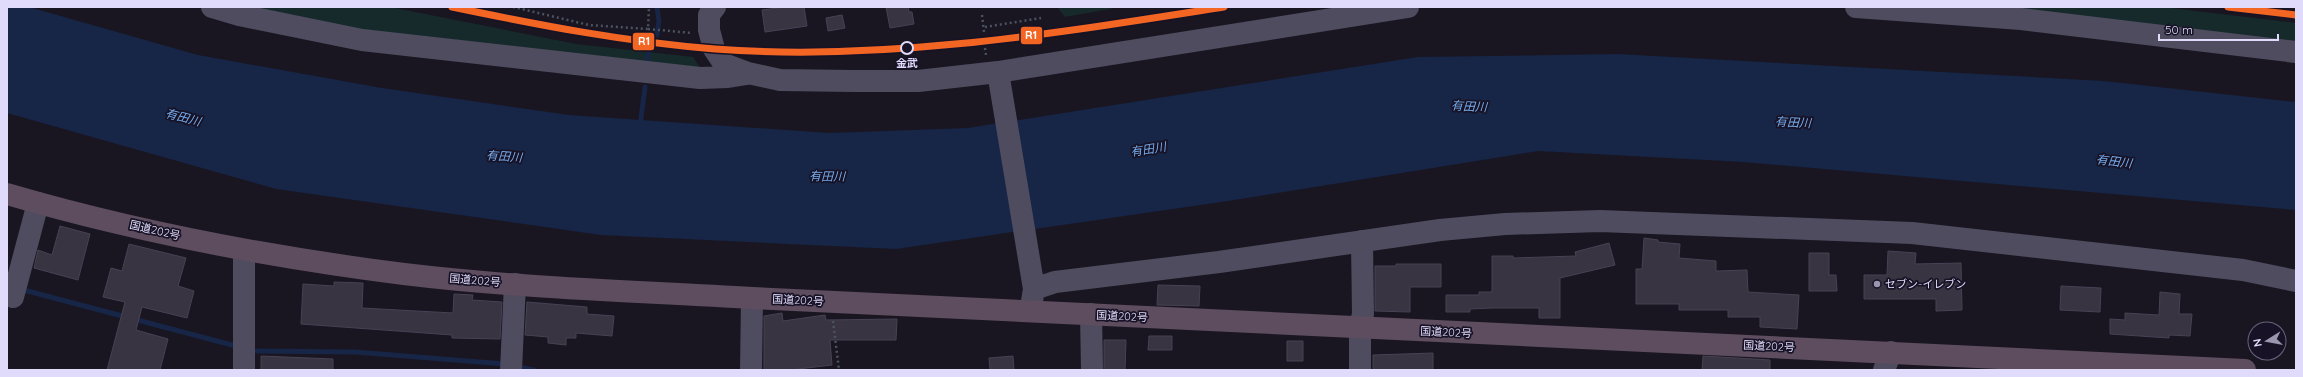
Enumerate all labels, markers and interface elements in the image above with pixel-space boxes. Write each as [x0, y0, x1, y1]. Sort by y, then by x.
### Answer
scale bar [2159, 16, 2278, 42]
text: 50 m [2165, 22, 2193, 37]
line badge: R1 [1020, 26, 1043, 45]
text: R1 [1025, 28, 1037, 42]
line badge: R1 [632, 32, 655, 51]
text: R1 [638, 34, 650, 48]
marker: 金武 [900, 41, 914, 55]
place label: 金武 [896, 56, 918, 70]
water label: 有田川 [1451, 98, 1489, 115]
water label: 有田川 [164, 105, 204, 129]
water label: 有田川 [1775, 114, 1813, 131]
water label: 有田川 [1129, 138, 1169, 159]
water label: 有田川 [486, 147, 524, 165]
water label: 有田川 [2095, 151, 2135, 171]
water label: 有田川 [809, 168, 847, 184]
street label: 国道202号 [128, 217, 182, 243]
street label: 国道202号 [449, 271, 501, 289]
place label: セブン-イレブン [1885, 277, 1966, 291]
marker: セブン-イレブン [1872, 279, 1882, 289]
street label: 国道202号 [772, 292, 824, 308]
street label: 国道202号 [1096, 308, 1148, 324]
north arrow [2247, 321, 2287, 361]
street label: 国道202号 [1420, 324, 1472, 340]
street label: 国道202号 [1743, 338, 1795, 354]
text: N [2250, 338, 2265, 348]

